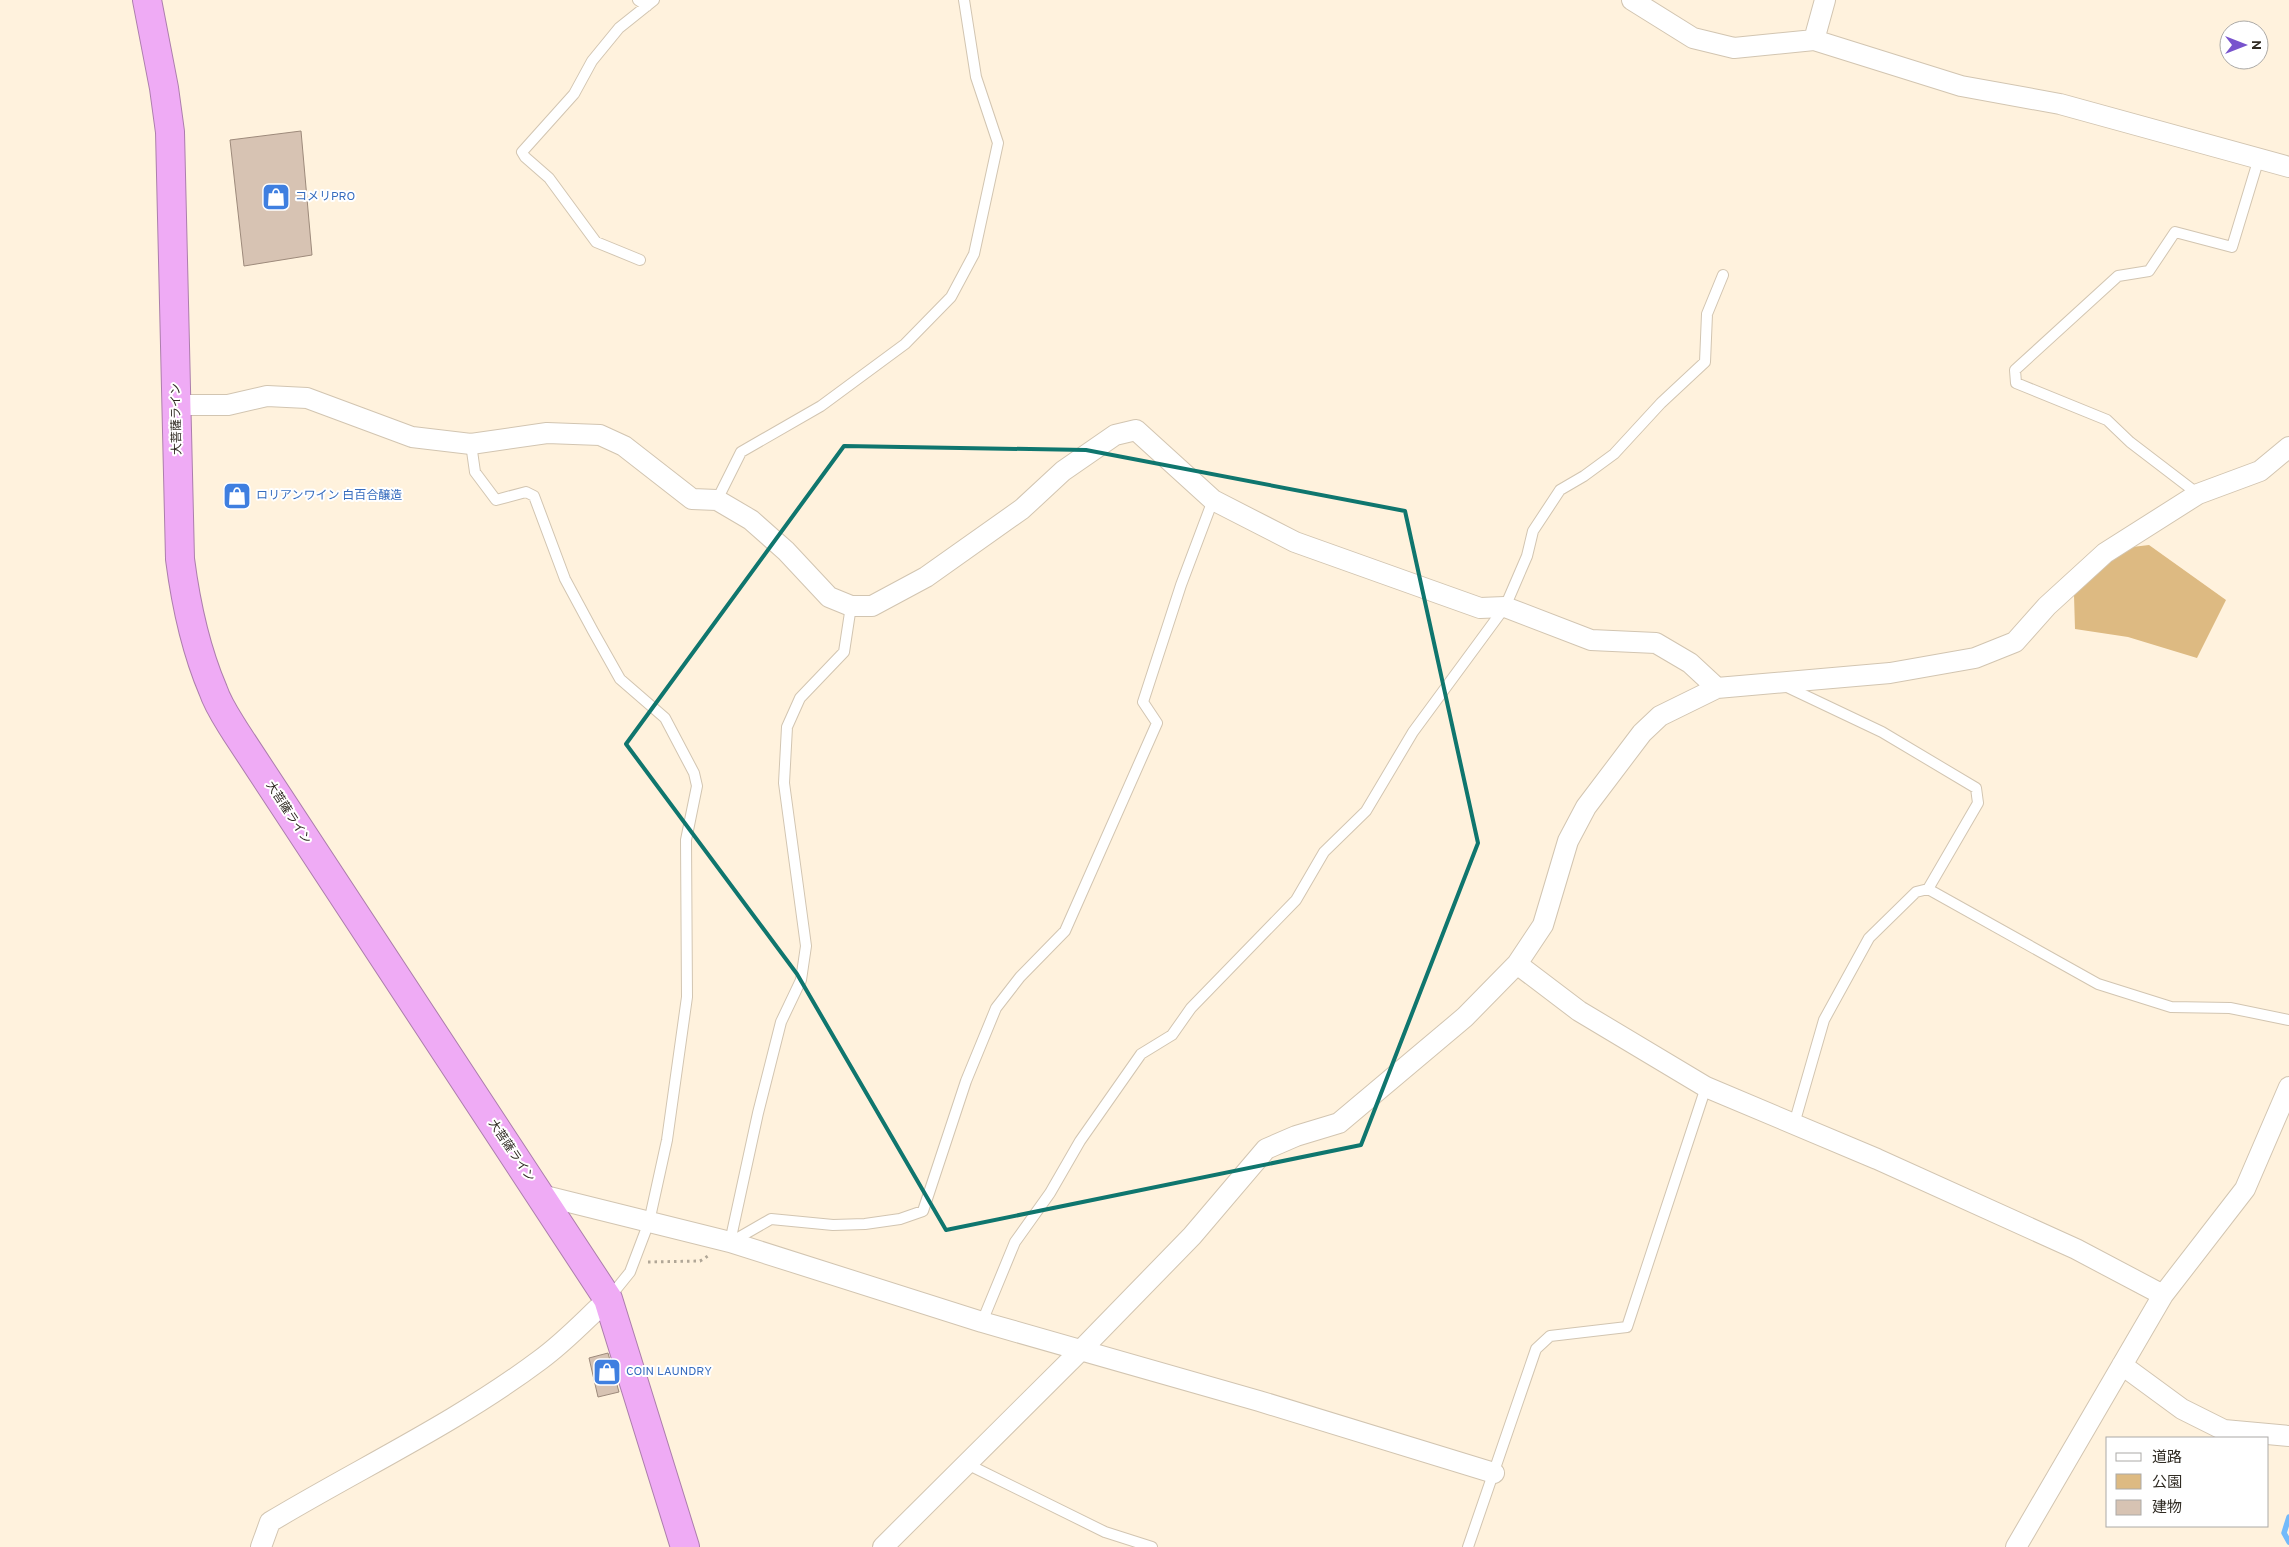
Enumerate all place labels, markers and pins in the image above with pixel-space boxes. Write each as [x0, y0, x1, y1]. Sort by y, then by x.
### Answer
shop icon: コメリPRO [261, 182, 291, 212]
place label: コメリPRO [295, 189, 355, 205]
shop icon: ロリアンワイン 白百合醸造 [222, 481, 252, 511]
place label: ロリアンワイン 白百合醸造 [256, 488, 402, 504]
shop icon: COIN LAUNDRY [592, 1357, 622, 1387]
place label: COIN LAUNDRY [626, 1364, 712, 1380]

